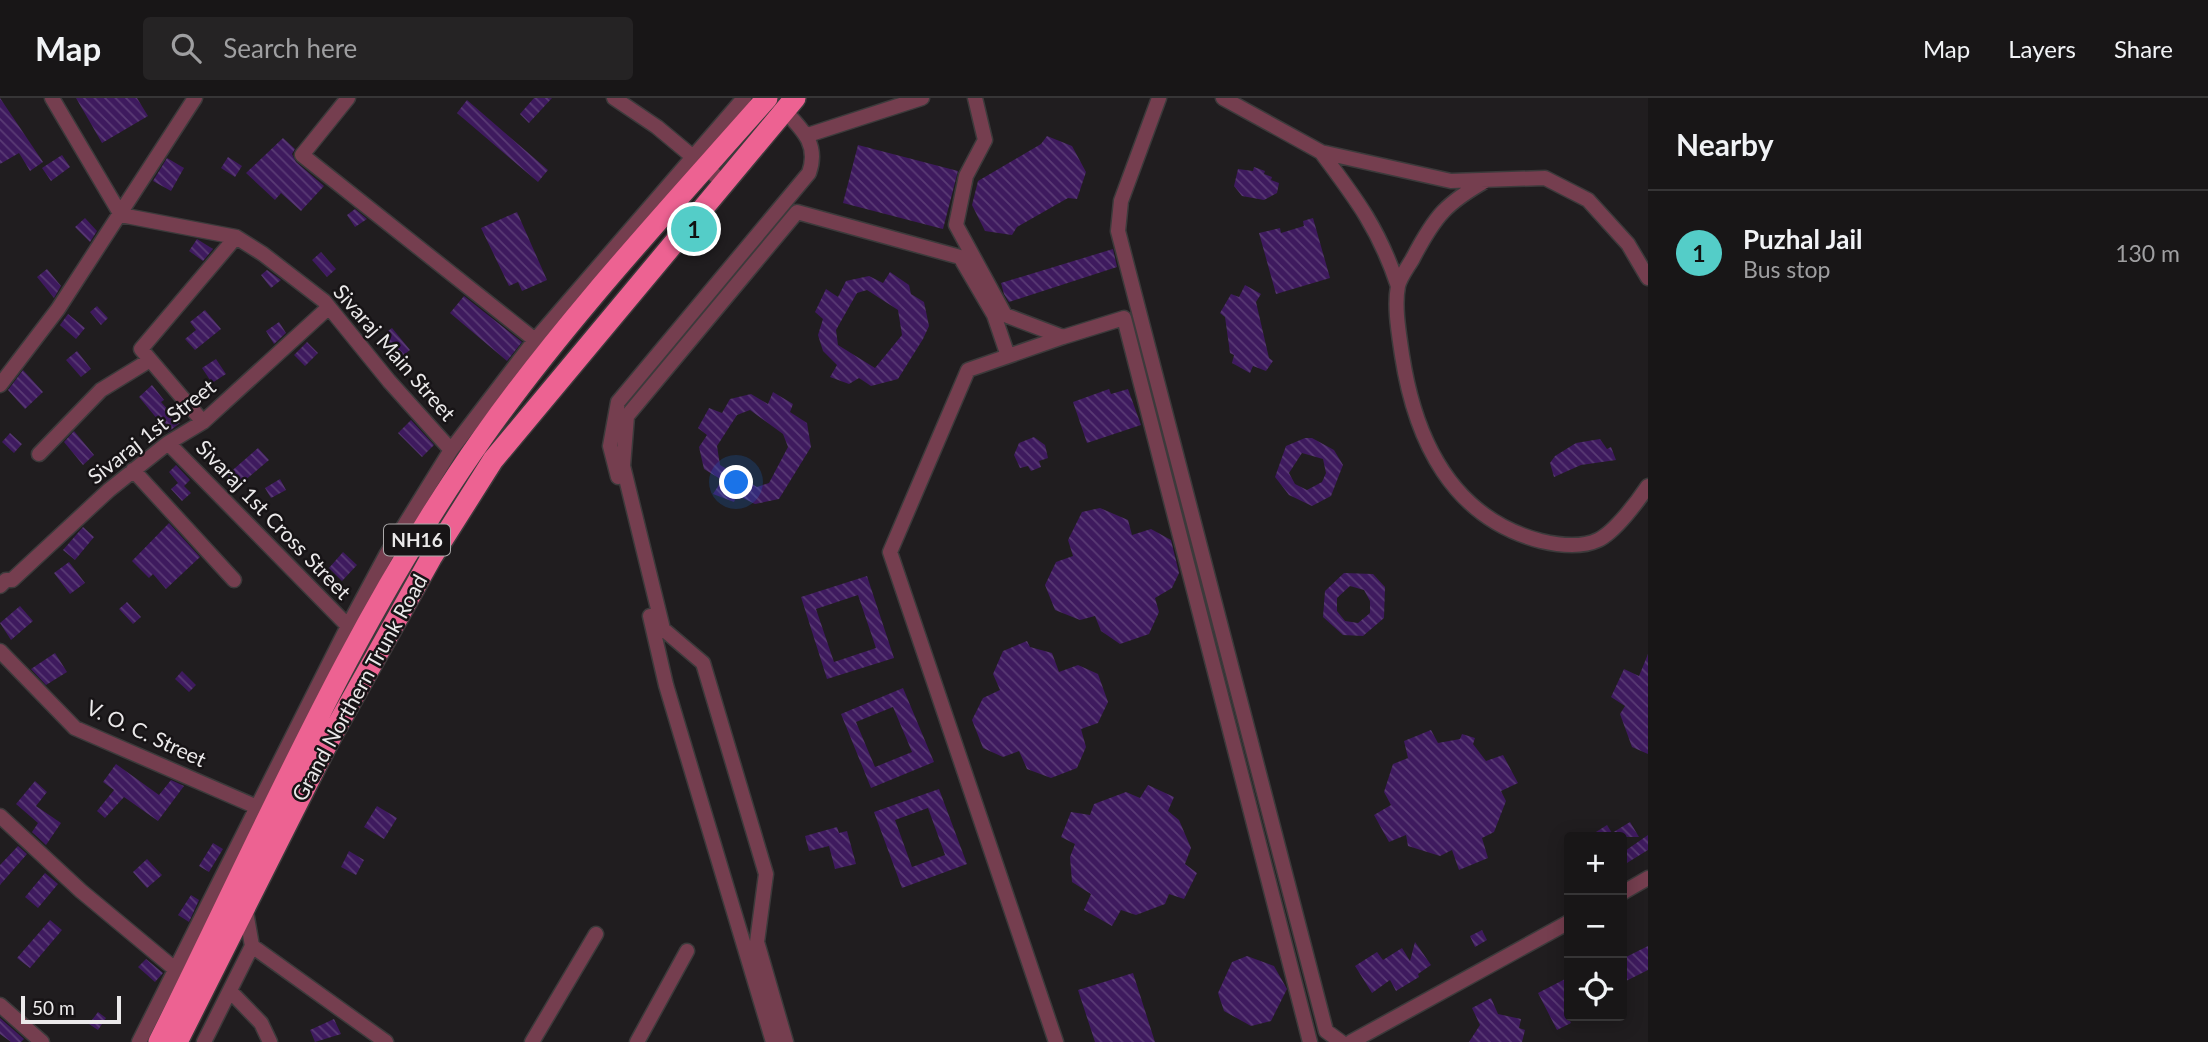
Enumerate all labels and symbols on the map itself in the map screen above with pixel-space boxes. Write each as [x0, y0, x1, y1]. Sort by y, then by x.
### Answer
pin: 1 [671, 203, 717, 255]
street label: Sivaraj Main Street [329, 279, 462, 426]
street label: Sivaraj 1st Street [82, 373, 220, 488]
street label: Sivaraj 1st Cross Street [192, 434, 357, 604]
your location [719, 465, 753, 499]
road number: NH16 [384, 524, 450, 556]
street label: Grand Northern Trunk Road [286, 570, 432, 805]
street label: V. O. C. Street [83, 694, 211, 771]
scale bar [21, 993, 121, 1025]

